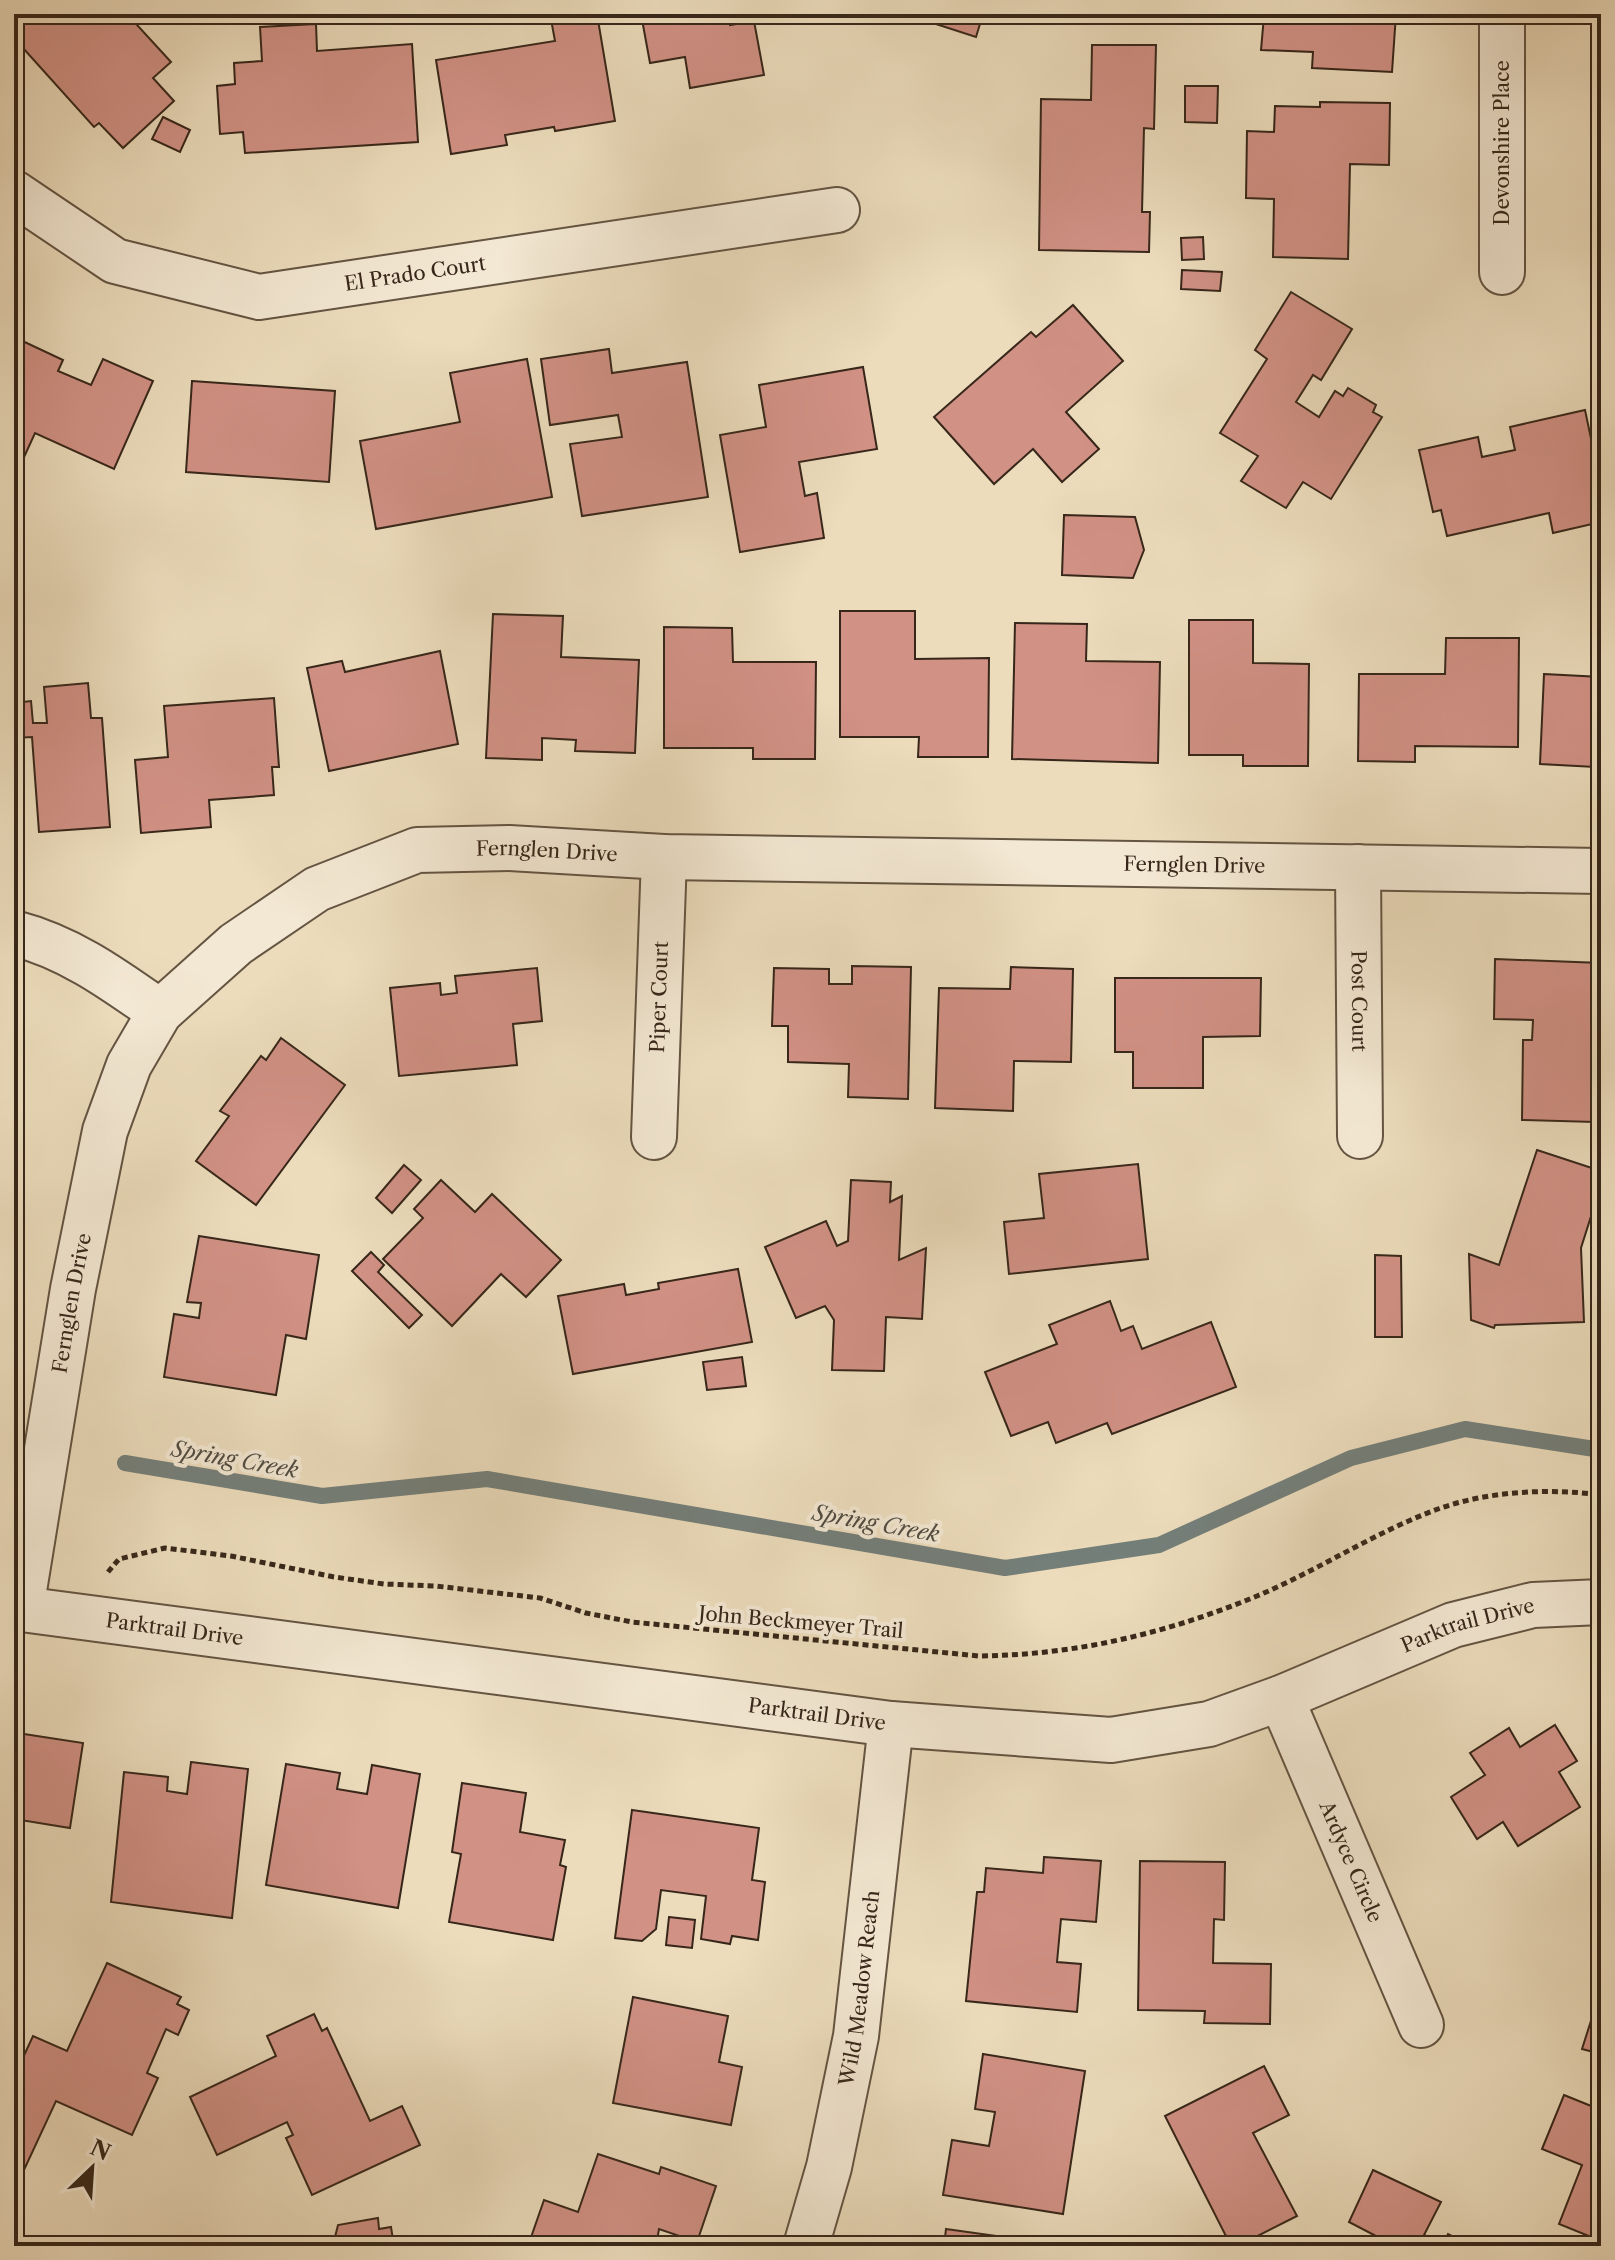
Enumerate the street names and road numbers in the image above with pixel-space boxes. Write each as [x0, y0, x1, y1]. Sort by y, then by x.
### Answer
street label: Devonshire Place [1490, 60, 1514, 226]
street label: El Prado Court [343, 251, 487, 296]
street label: Fernglen Drive [476, 836, 618, 866]
street label: Fernglen Drive [1123, 852, 1266, 878]
street label: Piper Court [645, 941, 673, 1053]
street label: Post Court [1347, 950, 1371, 1052]
street label: Fernglen Drive [47, 1231, 96, 1375]
street label: Parktrail Drive [1397, 1593, 1537, 1658]
street label: John Beckmeyer Trail [695, 1601, 904, 1643]
street label: Parktrail Drive [104, 1608, 245, 1650]
street label: Parktrail Drive [747, 1693, 887, 1735]
street label: Ardyce Circle [1314, 1796, 1388, 1926]
street label: Wild Meadow Reach [834, 1888, 884, 2089]

